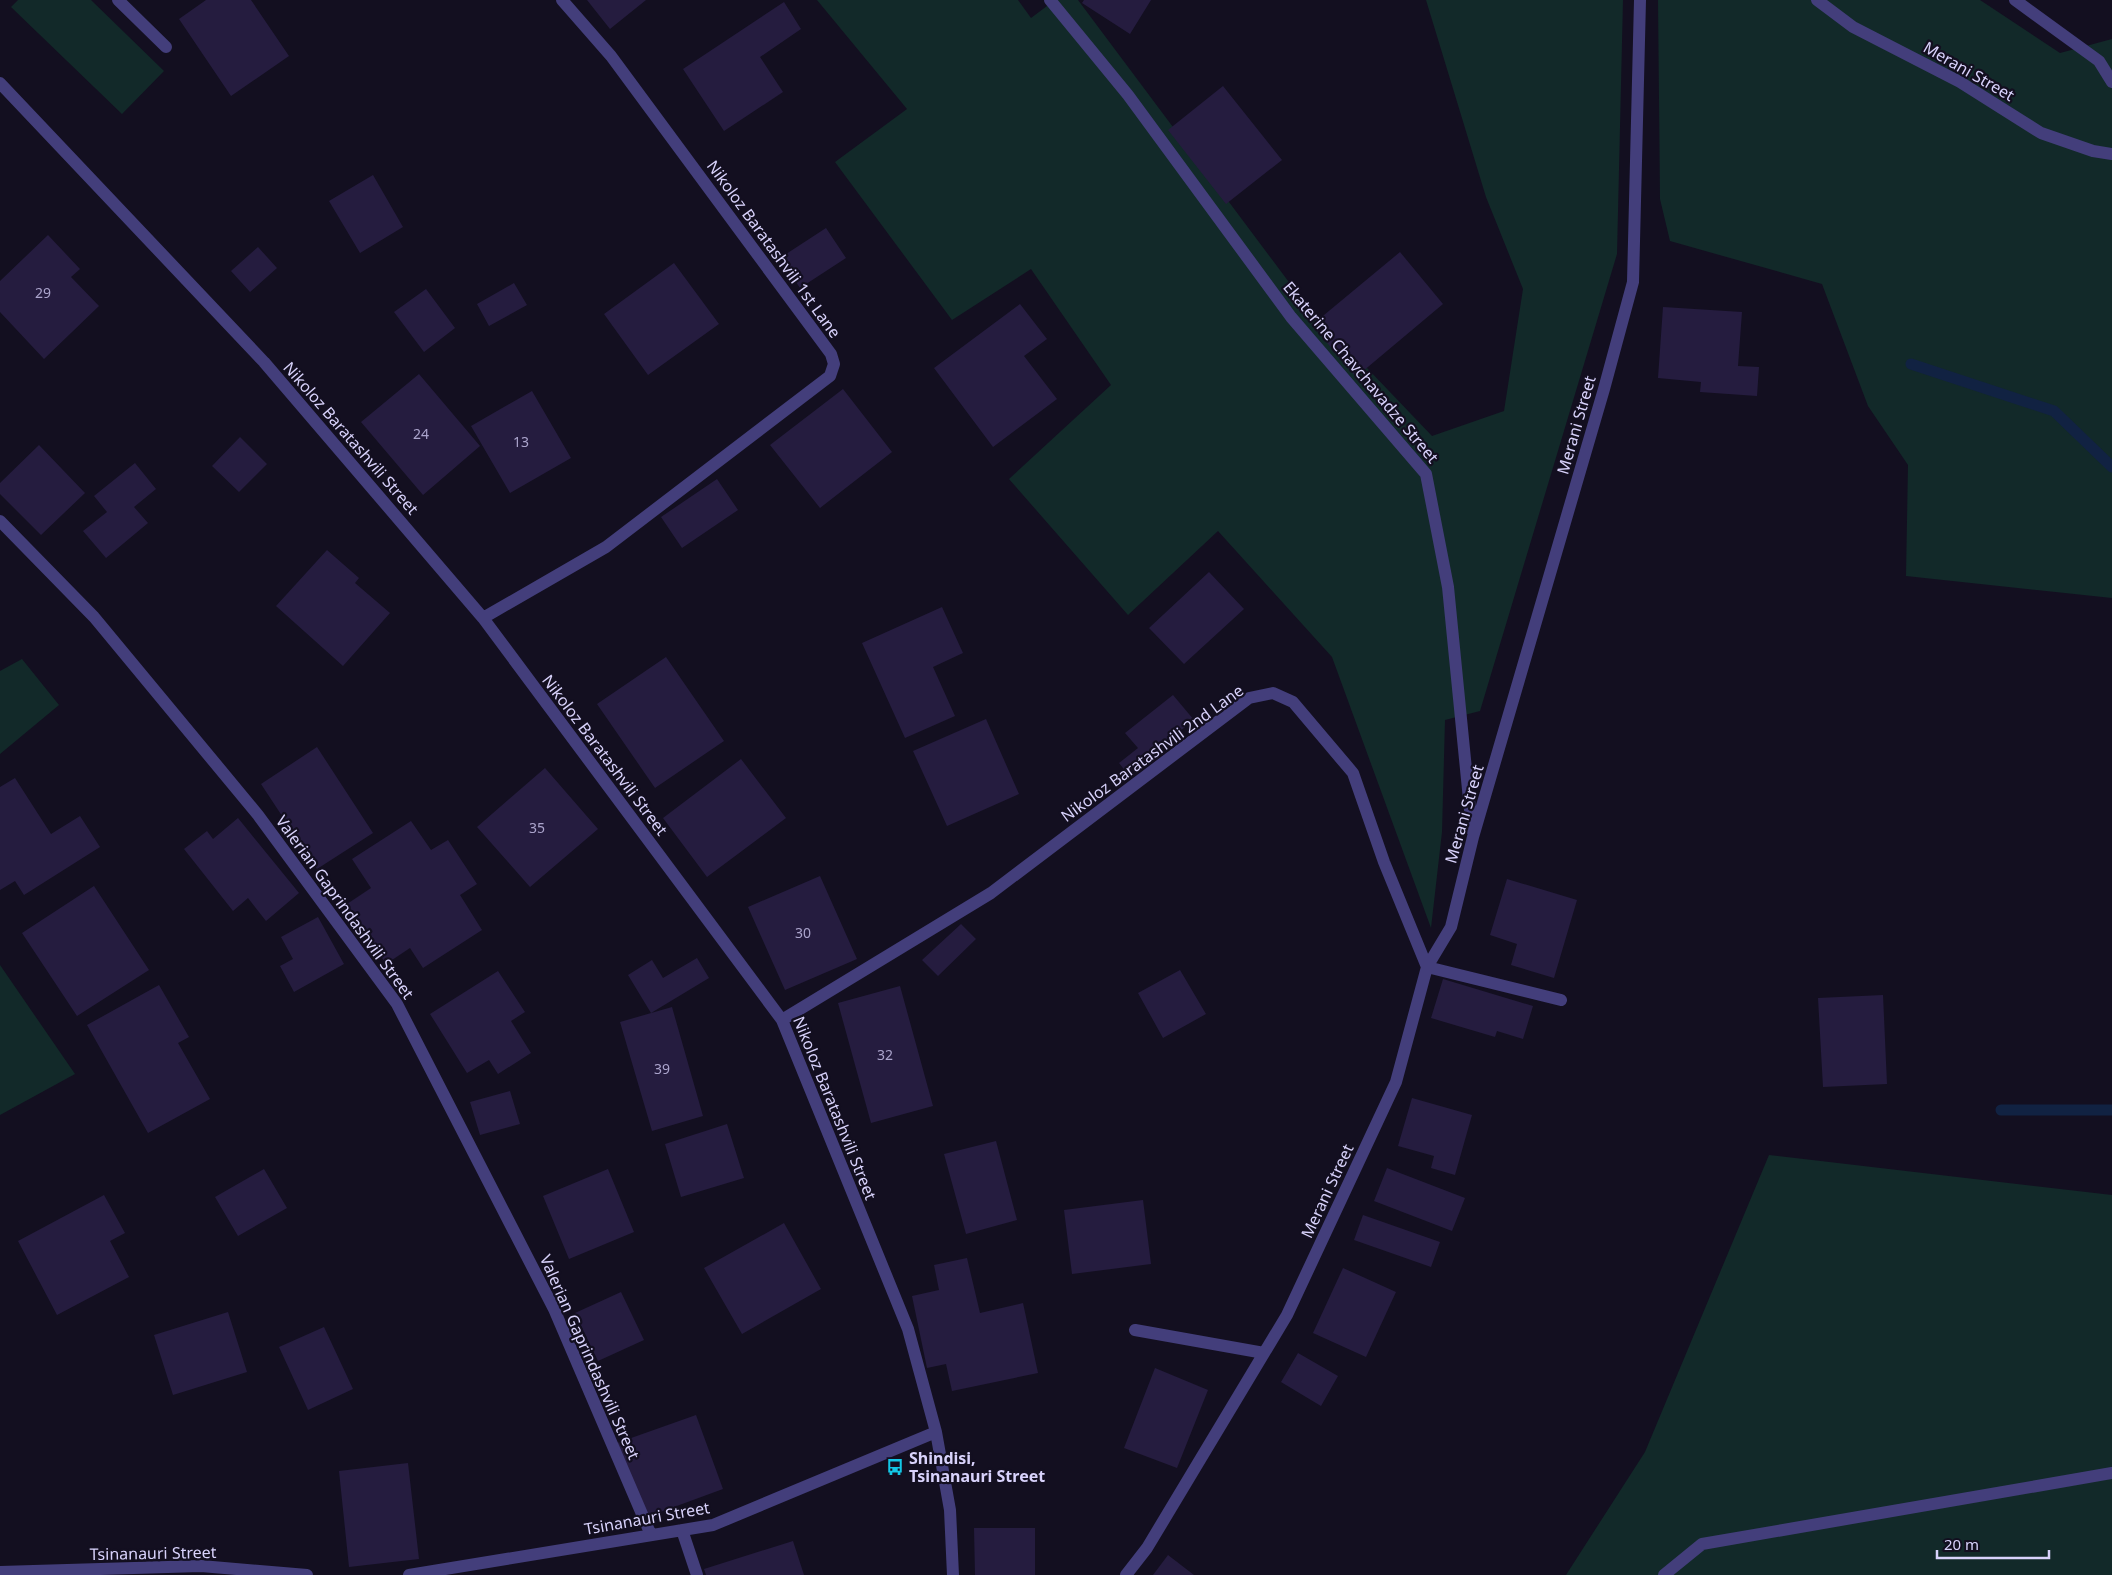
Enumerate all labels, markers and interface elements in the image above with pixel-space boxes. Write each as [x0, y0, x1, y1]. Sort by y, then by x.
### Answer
street label: Merani Street [1919, 36, 2019, 106]
street label: Nikoloz Baratashvili 1st Lane [702, 156, 846, 342]
street label: Ekaterine Chavchavadze Street [1278, 276, 1444, 468]
house number: 29 [35, 283, 51, 302]
street label: Nikoloz Baratashvili Street [278, 357, 424, 519]
street label: Merani Street [1551, 373, 1601, 477]
house number: 24 [413, 424, 429, 443]
house number: 13 [513, 432, 529, 451]
street label: Nikoloz Baratashvili Street [537, 670, 673, 840]
street label: Nikoloz Baratashvili 2nd Lane [1056, 679, 1248, 827]
street label: Merani Street [1439, 762, 1489, 866]
street label: Valerian Gaprindashvili Street [271, 811, 419, 1003]
house number: 35 [529, 818, 545, 837]
house number: 30 [795, 923, 811, 942]
street label: Nikoloz Baratashvili Street [788, 1013, 882, 1203]
house number: 32 [877, 1045, 893, 1064]
house number: 39 [654, 1059, 670, 1078]
street label: Merani Street [1296, 1140, 1359, 1242]
street label: Valerian Gaprindashvili Street [535, 1251, 645, 1463]
place label: Shindisi, Tsinanauri Street [909, 1447, 1045, 1487]
bus stop icon: Shindisi, Tsinanauri Street [885, 1457, 905, 1477]
street label: Tsinanauri Street [583, 1496, 712, 1540]
scale bar [1937, 1528, 2050, 1560]
text: 20 m [1944, 1534, 1979, 1554]
street label: Tsinanauri Street [89, 1541, 217, 1565]

